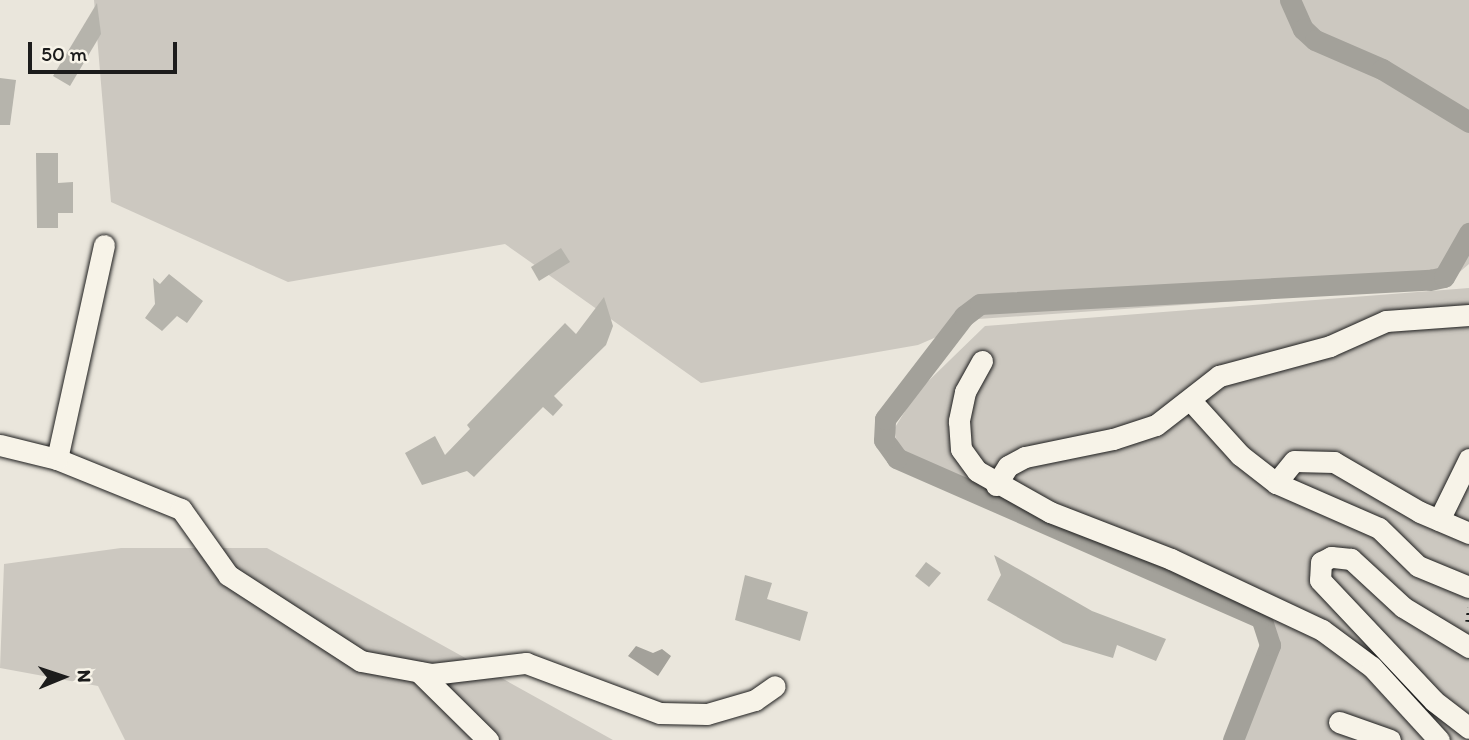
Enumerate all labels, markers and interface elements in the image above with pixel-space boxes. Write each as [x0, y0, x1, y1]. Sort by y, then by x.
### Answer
scale bar [32, 28, 180, 72]
text: 50 m [41, 41, 87, 66]
north arrow [28, 642, 98, 712]
text: N [73, 669, 96, 683]

